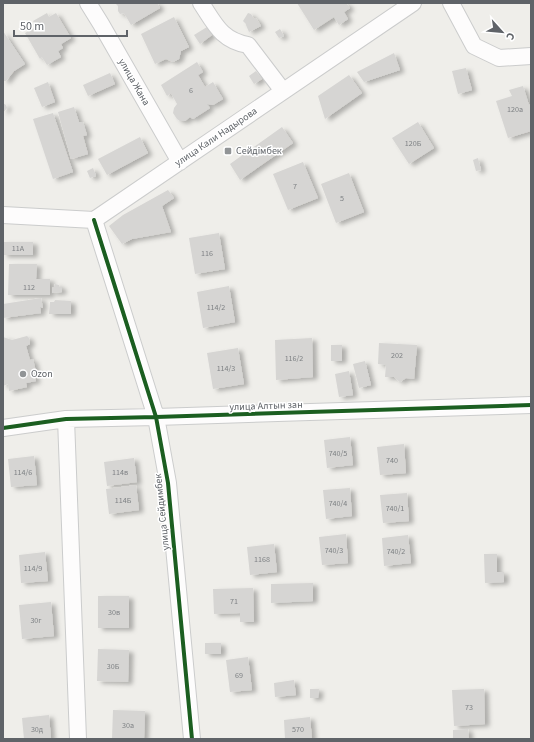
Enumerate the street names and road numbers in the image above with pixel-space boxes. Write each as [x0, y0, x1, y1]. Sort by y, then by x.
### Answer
street label: улица Жана [115, 56, 153, 108]
street label: улица Кали Надырова [172, 104, 260, 170]
street label: улица Алтын зан [229, 398, 303, 414]
street label: улица Сейдимбек [151, 473, 173, 551]

